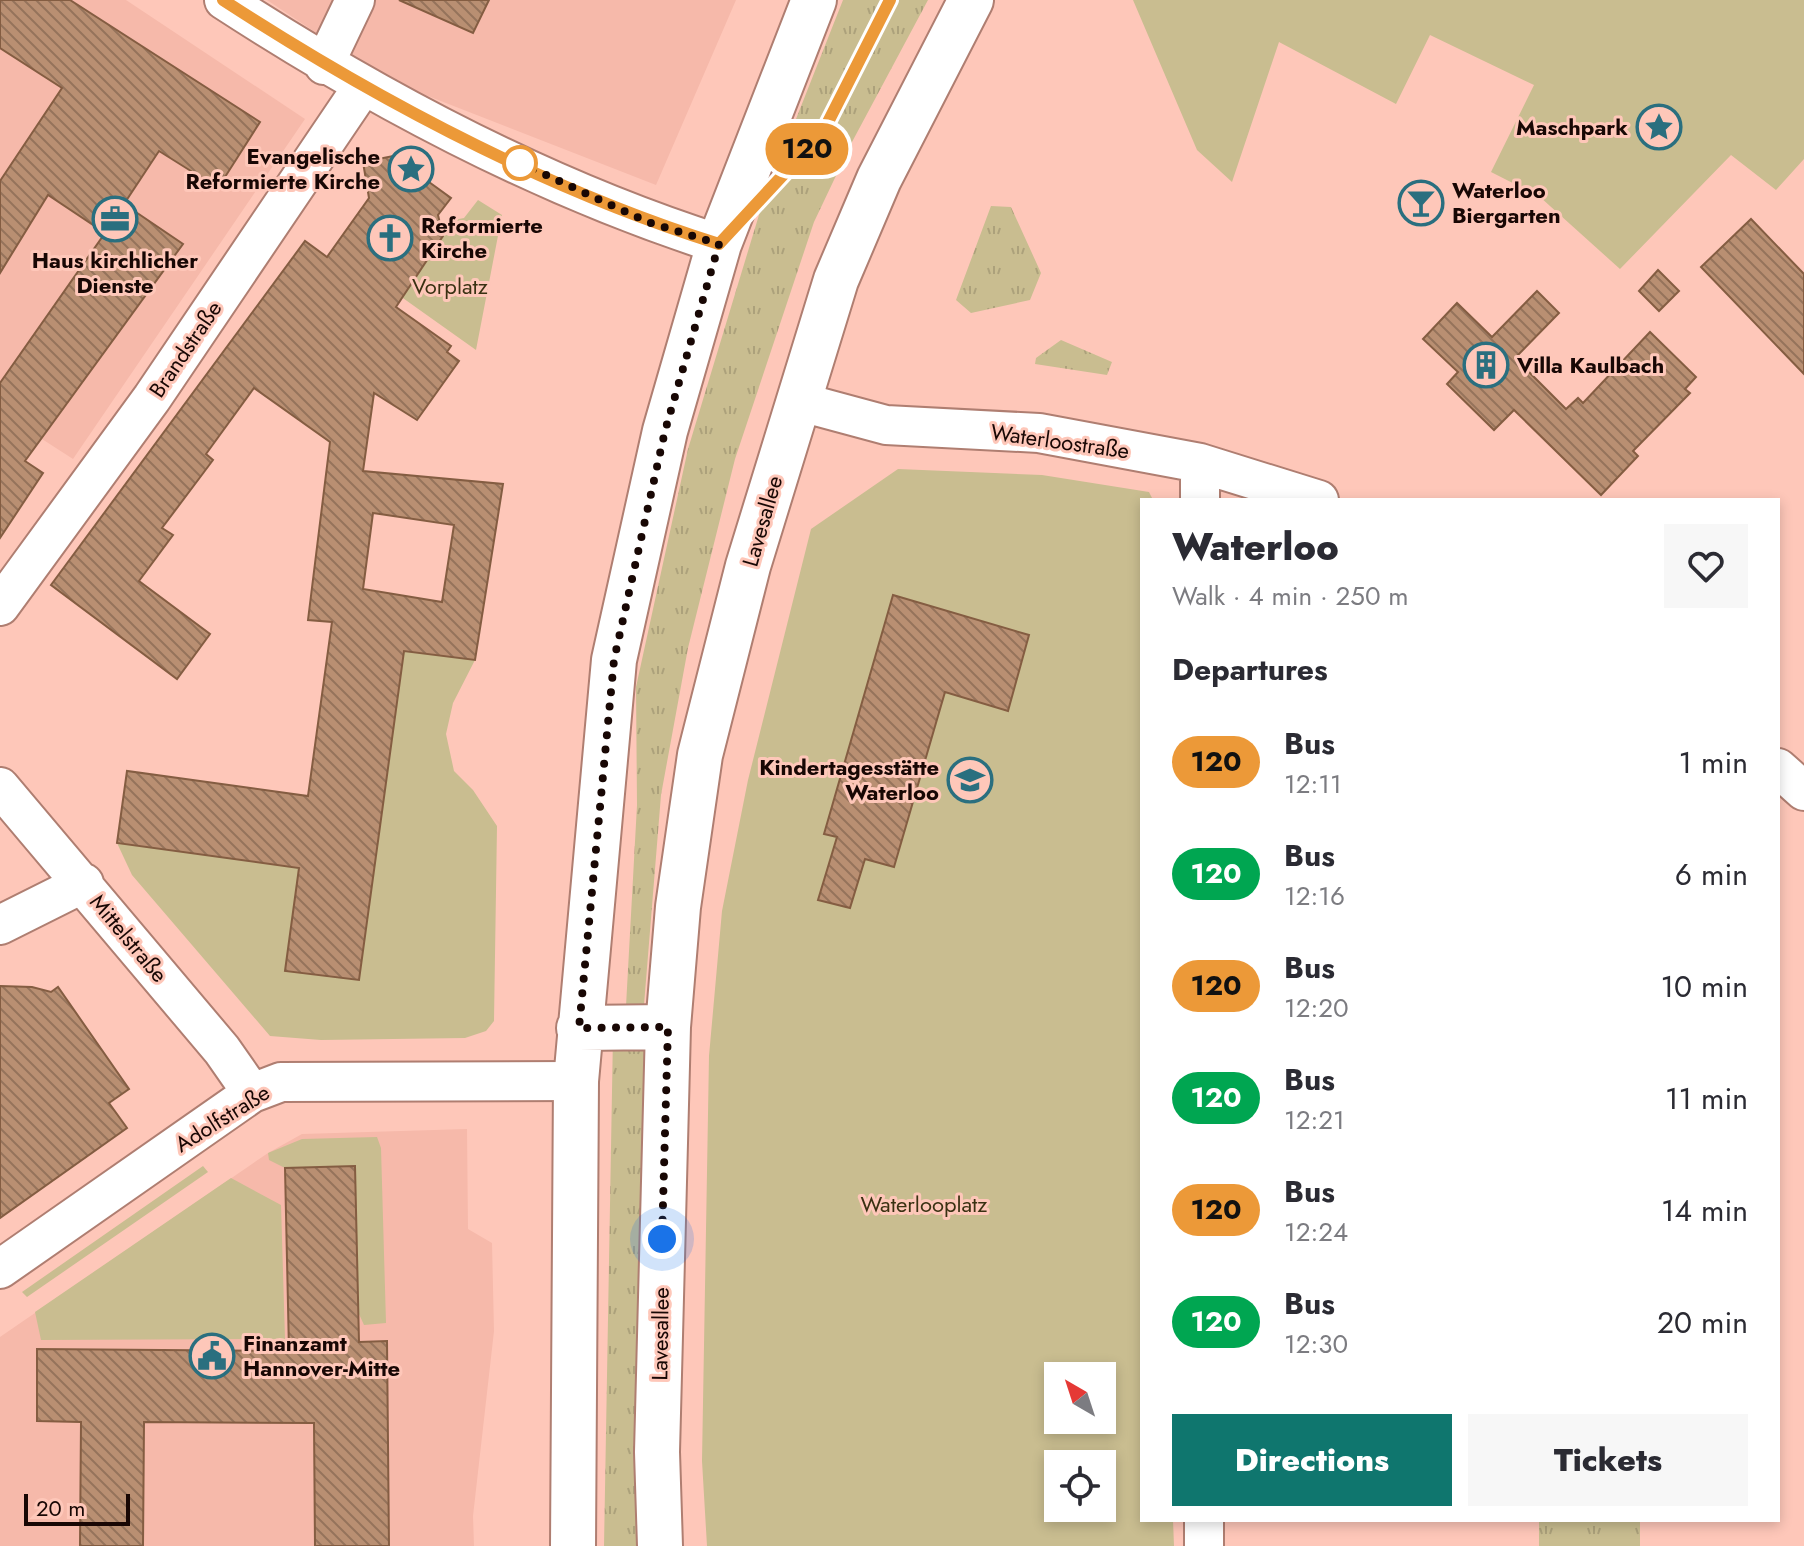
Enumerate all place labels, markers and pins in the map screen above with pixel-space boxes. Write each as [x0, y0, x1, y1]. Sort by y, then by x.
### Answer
place icon: Maschpark [1635, 103, 1683, 151]
place label: Maschpark [1516, 111, 1628, 143]
place label: Evangelische Reformierte Kirche [185, 140, 380, 197]
place icon: Evangelische Reformierte Kirche [387, 145, 435, 193]
unlabelled marker [503, 146, 537, 180]
place label: Waterloo Biergarten [1452, 174, 1561, 231]
bar icon: Waterloo Biergarten [1397, 179, 1445, 227]
office icon: Haus kirchlicher Dienste [91, 195, 139, 243]
place label: Reformierte Kirche [421, 209, 543, 266]
church icon: Reformierte Kirche [366, 214, 414, 262]
place label: Haus kirchlicher Dienste [32, 244, 198, 301]
building icon: Villa Kaulbach [1462, 341, 1510, 389]
place label: Villa Kaulbach [1516, 349, 1664, 381]
place label: Kindertagesstätte Waterloo [759, 751, 939, 808]
school or university icon: Kindertagesstätte Waterloo [946, 756, 994, 804]
place label: Finanzamt Hannover-Mitte [243, 1327, 400, 1384]
public building icon: Finanzamt Hannover-Mitte [188, 1332, 236, 1380]

